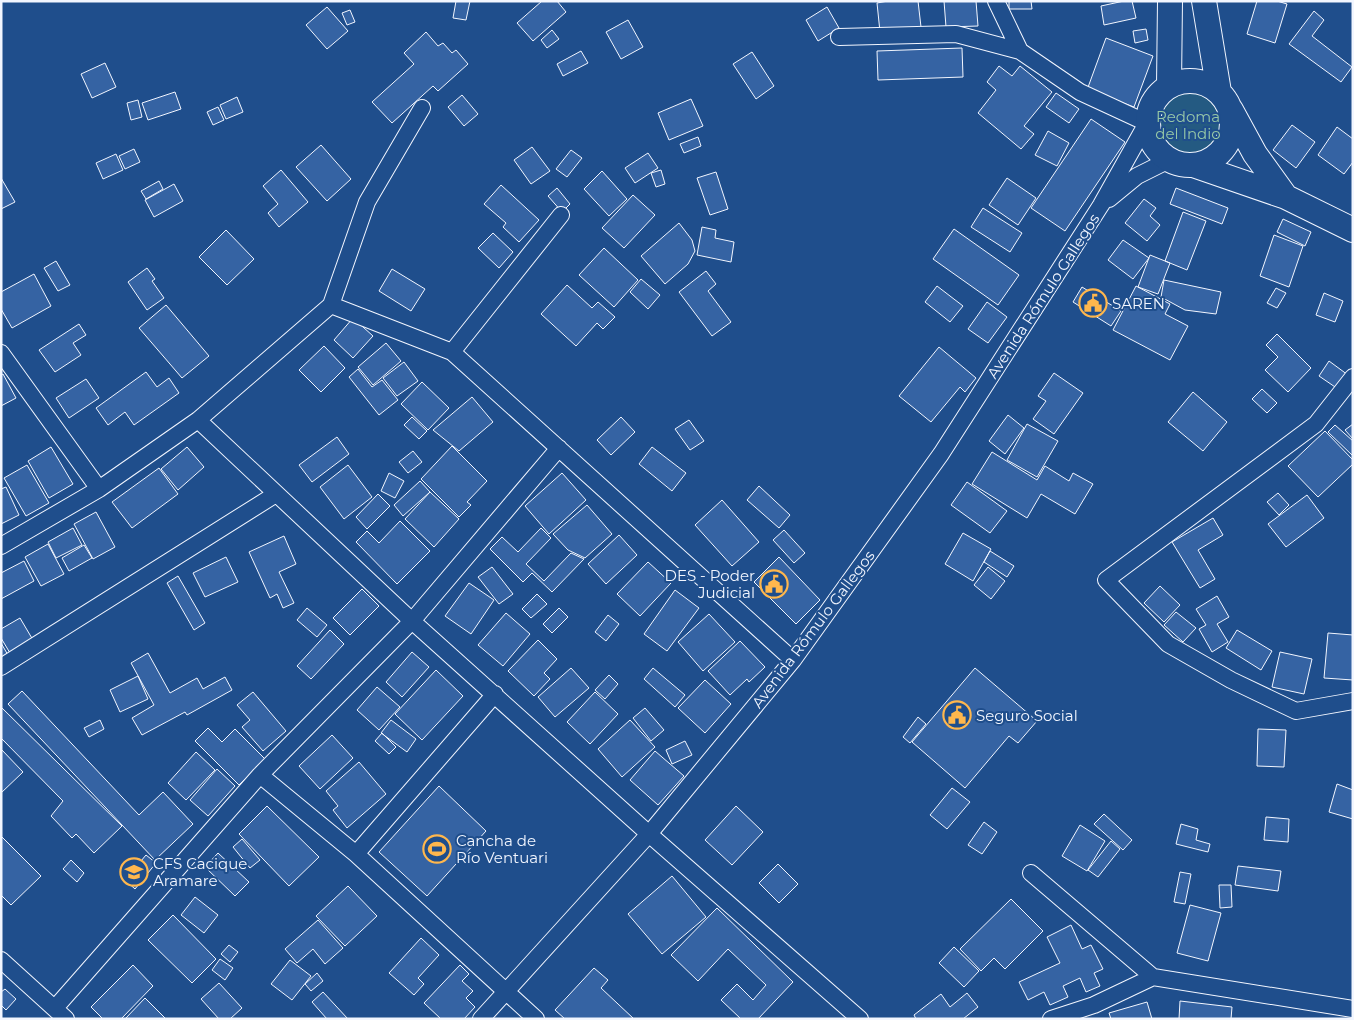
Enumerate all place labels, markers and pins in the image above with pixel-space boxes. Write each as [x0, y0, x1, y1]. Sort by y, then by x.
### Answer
public building icon: SAREN [1078, 288, 1108, 318]
place label: SAREN [1112, 294, 1165, 313]
place label: DES - Poder Judicial [665, 566, 755, 602]
public building icon: DES - Poder Judicial [759, 569, 789, 599]
public building icon: Seguro Social [942, 700, 972, 730]
place label: Seguro Social [976, 706, 1078, 725]
place label: Cancha de Río Ventuari [456, 831, 548, 867]
sports icon: Cancha de Río Ventuari [422, 834, 452, 864]
place label: CFS Cacique Aramare [153, 854, 247, 890]
school or university icon: CFS Cacique Aramare [119, 857, 149, 887]

